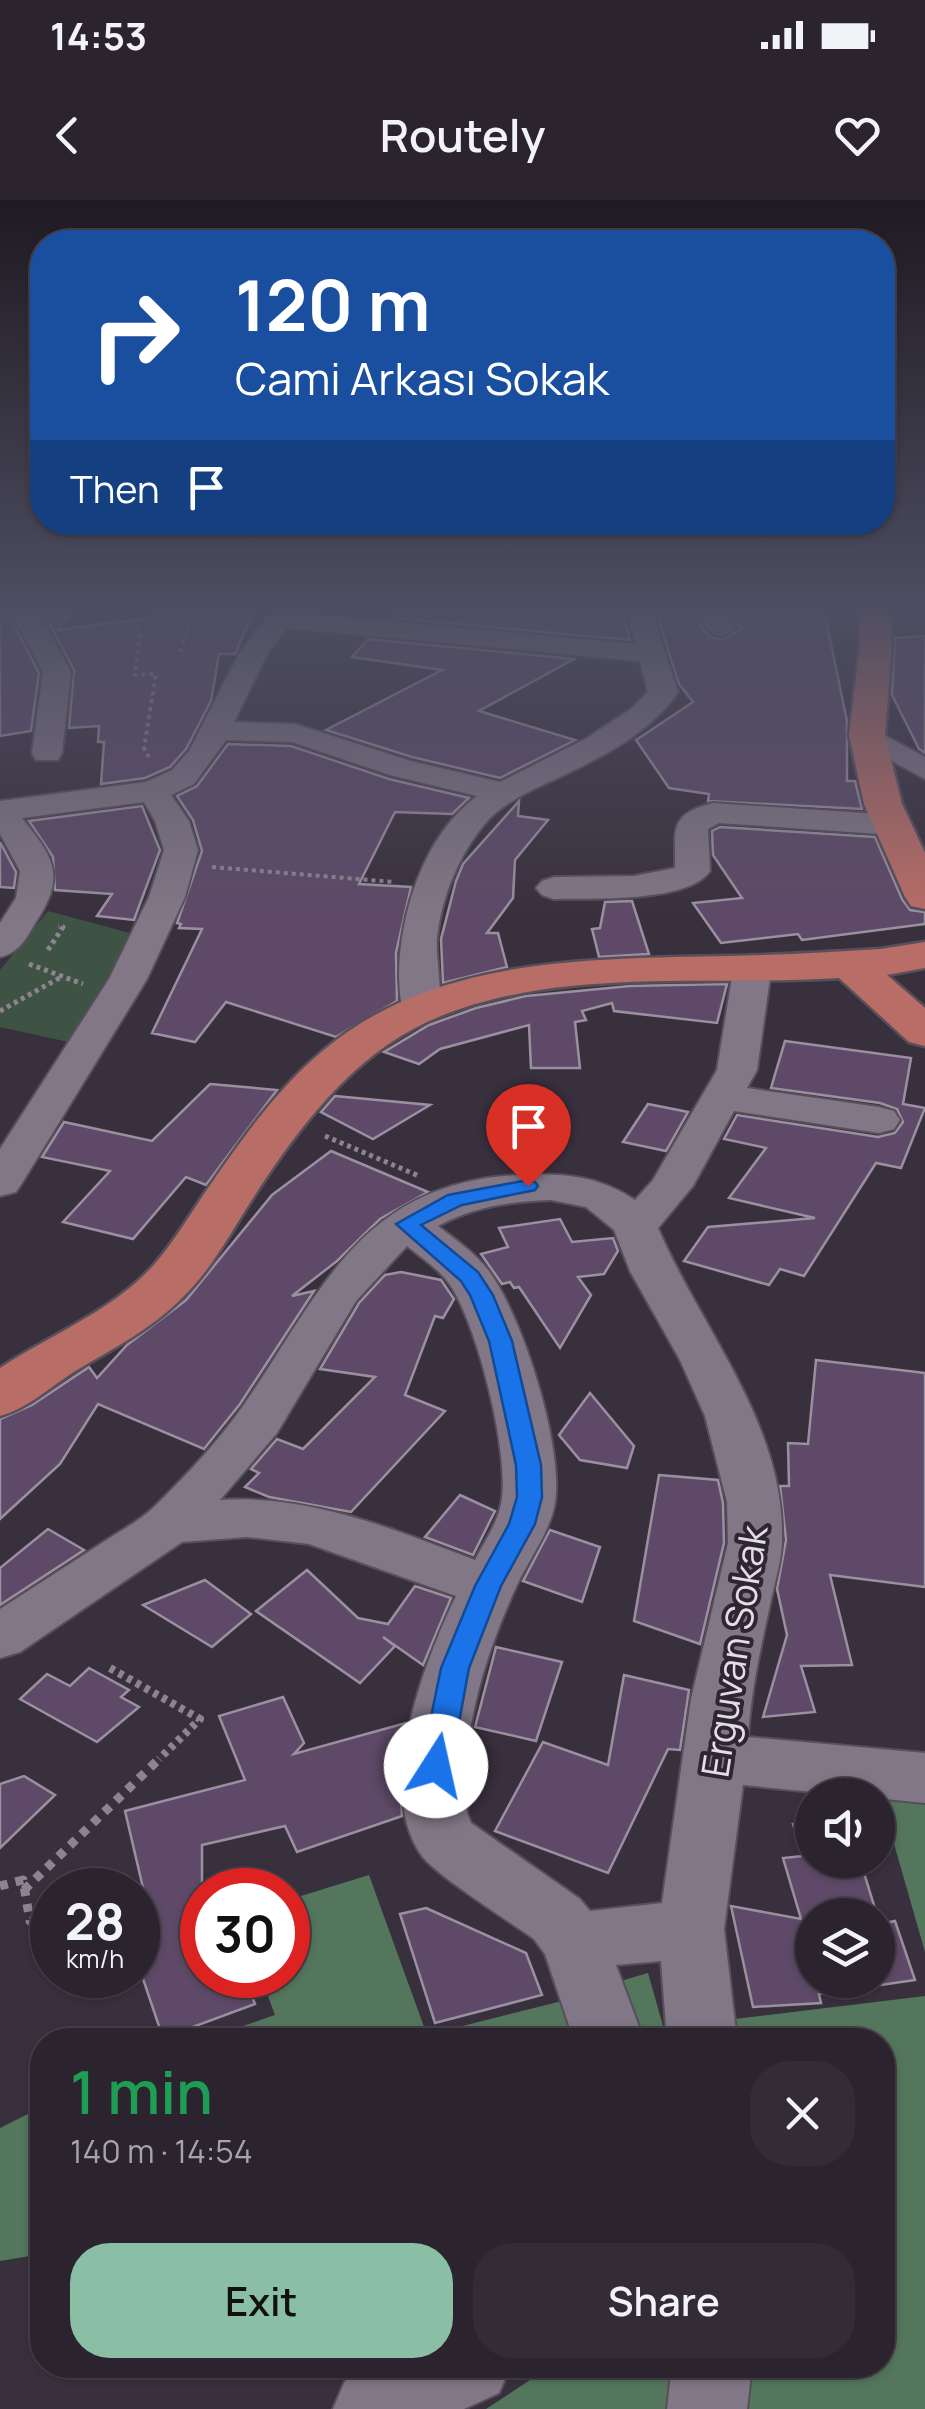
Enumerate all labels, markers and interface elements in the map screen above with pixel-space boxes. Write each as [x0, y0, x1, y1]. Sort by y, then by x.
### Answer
text: 14:53 [50, 9, 147, 61]
text: Routely [380, 104, 545, 166]
icon: back [40, 108, 95, 163]
icon: heart [830, 108, 885, 163]
text: 120 m [235, 256, 430, 352]
icon: right [70, 270, 200, 400]
text: Cami Arkası Sokak [235, 347, 609, 409]
icon: arrive [179, 460, 234, 515]
text: Then [70, 462, 159, 514]
pin [486, 1084, 571, 1187]
icon: arrive [501, 1099, 556, 1154]
street label: Erguvan Sokak [687, 1520, 779, 1780]
position arrow [384, 1714, 488, 1818]
map controls [795, 1778, 895, 1998]
button: sound [795, 1778, 895, 1878]
speed limit sign: 30 [180, 1868, 310, 1998]
text: 28 [65, 1887, 125, 1955]
button: layers [795, 1898, 895, 1998]
text: km/h [66, 1941, 124, 1976]
text: 1 min [70, 2050, 213, 2132]
button: close [750, 2061, 855, 2166]
text: 140 m · 14:54 [70, 2129, 253, 2173]
button: Exit [70, 2243, 453, 2358]
button: Share [473, 2243, 855, 2358]

